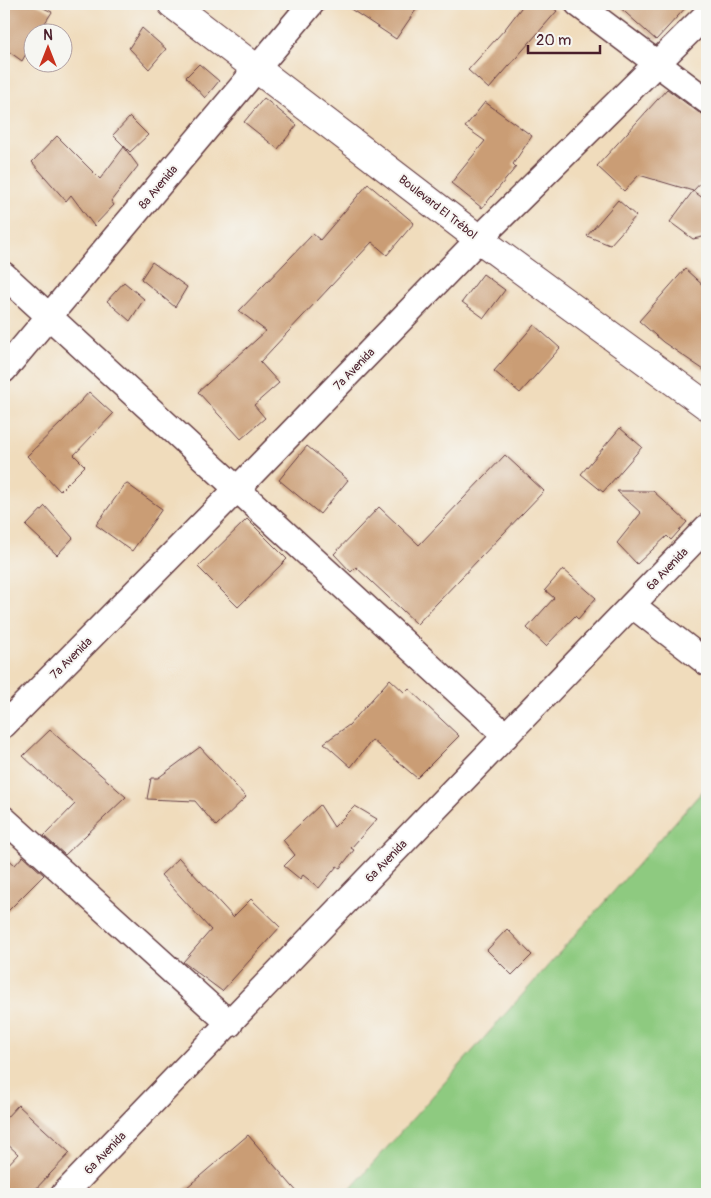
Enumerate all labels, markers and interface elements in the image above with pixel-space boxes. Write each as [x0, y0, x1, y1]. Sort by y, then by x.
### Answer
north arrow [22, 22, 72, 72]
scale bar [528, 22, 601, 54]
text: N [43, 27, 53, 44]
text: 20 m [536, 31, 571, 50]
street label: 8a Avenida [136, 162, 181, 212]
street label: Boulevard El Trébol [395, 172, 480, 243]
street label: 7a Avenida [331, 345, 378, 394]
street label: 6a Avenida [643, 545, 692, 594]
street label: 7a Avenida [47, 634, 96, 682]
street label: 6a Avenida [362, 837, 411, 886]
street label: 6a Avenida [81, 1129, 130, 1178]

